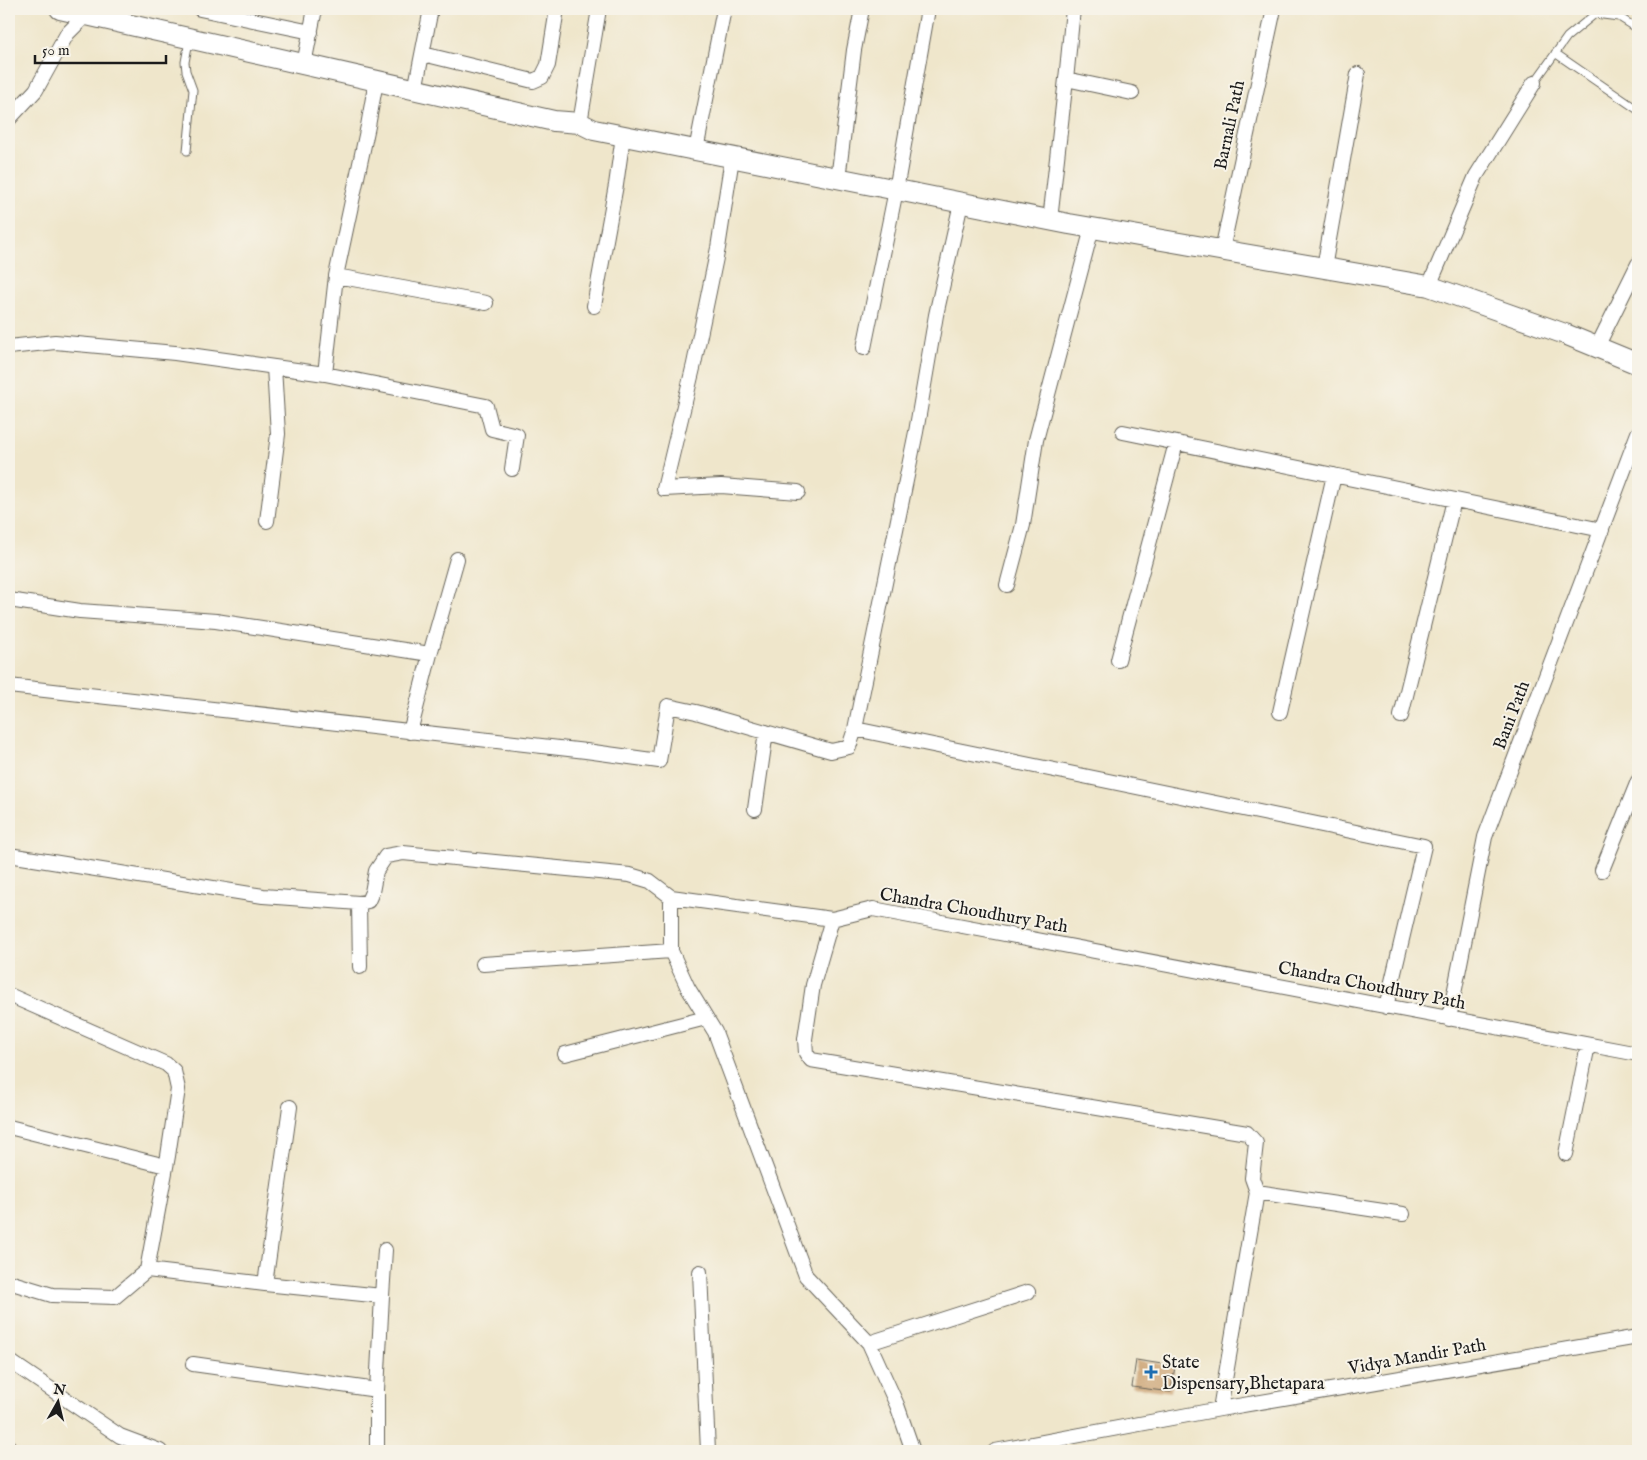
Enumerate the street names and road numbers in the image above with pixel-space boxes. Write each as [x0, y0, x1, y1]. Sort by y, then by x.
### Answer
street label: Barnali Path [1210, 78, 1251, 172]
street label: Bani Path [1489, 677, 1536, 753]
street label: Chandra Choudhury Path [878, 884, 1070, 939]
street label: Chandra Choudhury Path [1276, 957, 1468, 1016]
street label: Vidya Mandir Path [1346, 1334, 1488, 1381]

